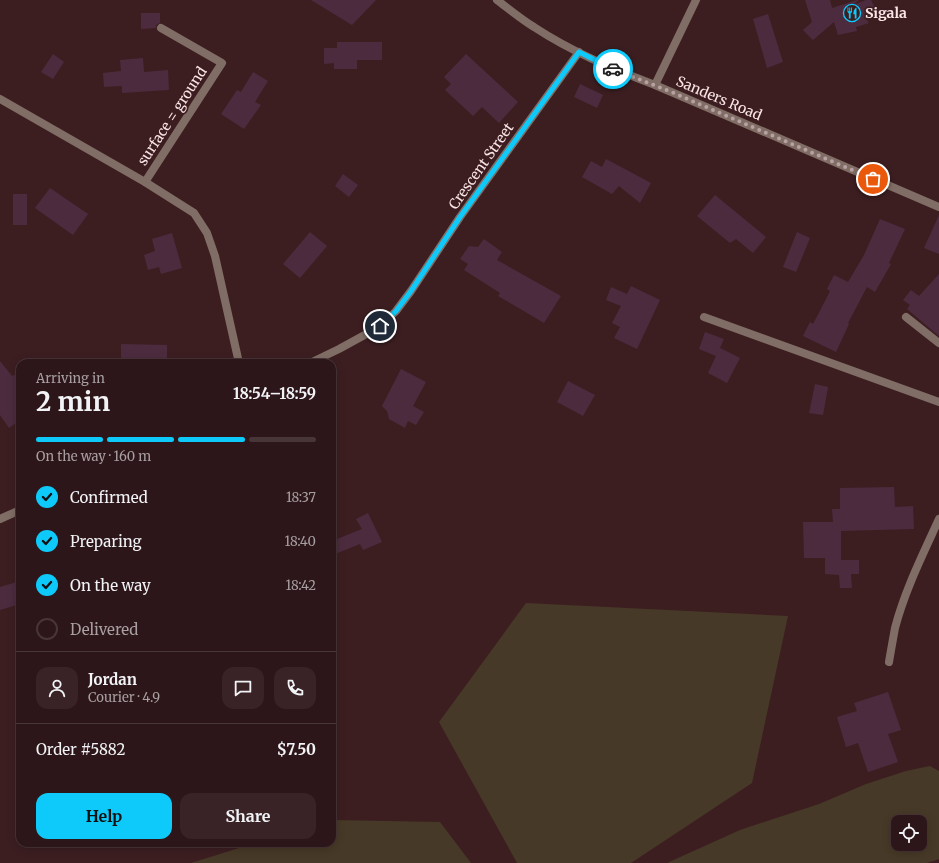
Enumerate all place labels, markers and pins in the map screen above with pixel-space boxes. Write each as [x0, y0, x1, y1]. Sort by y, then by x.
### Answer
restaurant icon: Sigala [842, 3, 862, 23]
place label: Sigala [865, 4, 907, 22]
pin [856, 162, 890, 196]
pin [363, 309, 397, 343]

